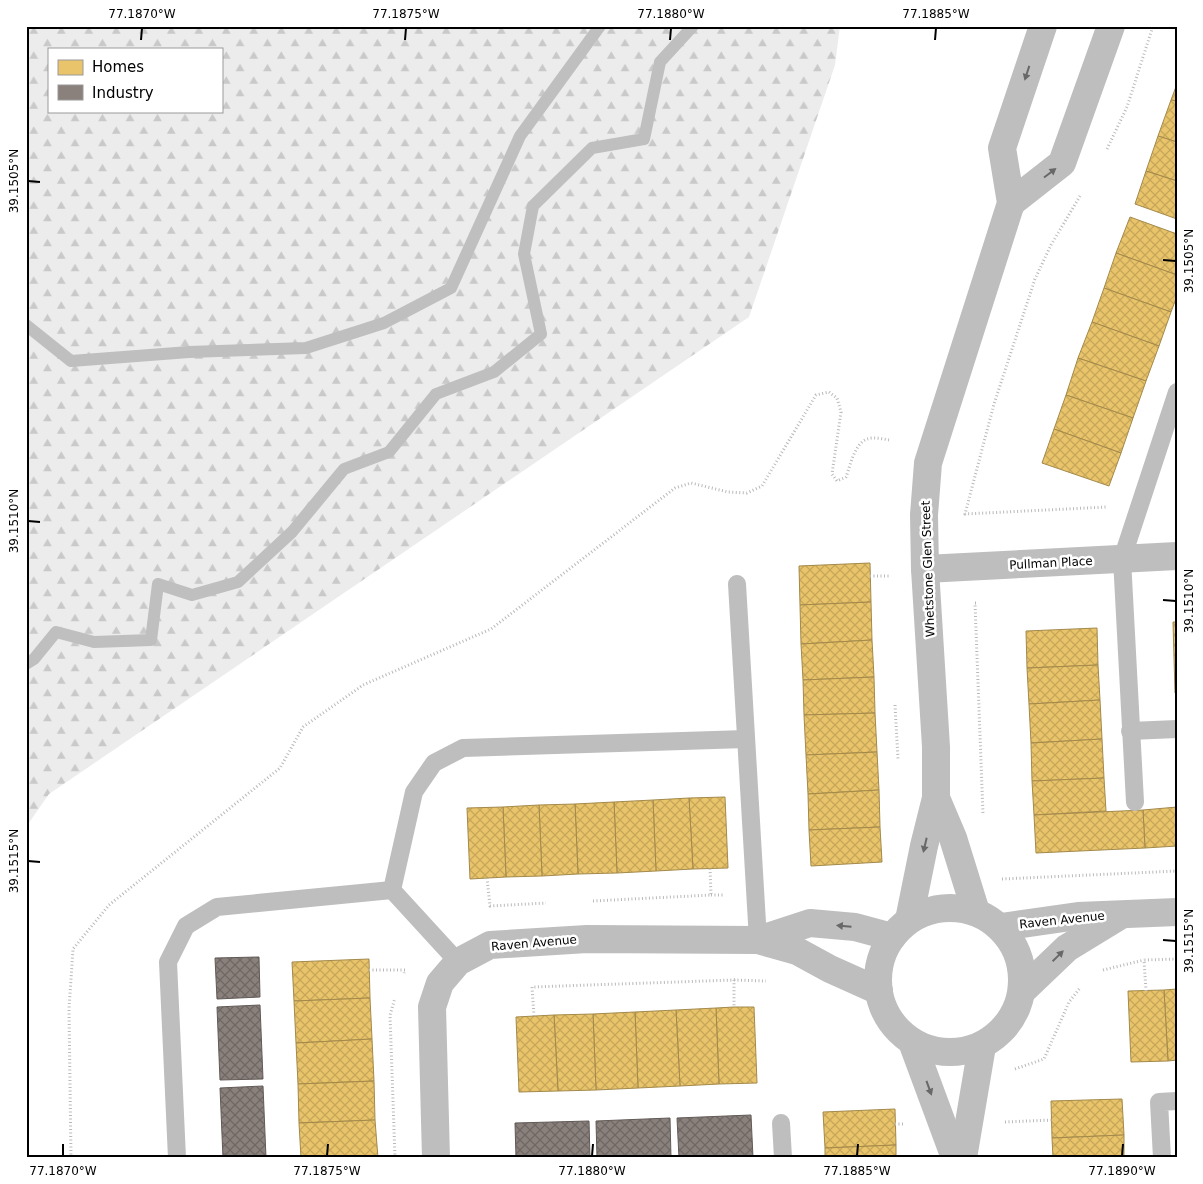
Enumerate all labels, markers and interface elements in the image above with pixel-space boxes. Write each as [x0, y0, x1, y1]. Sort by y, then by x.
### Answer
text: 77.1870°W [108, 7, 176, 21]
text: 77.1875°W [372, 7, 440, 21]
text: 77.1880°W [637, 7, 705, 21]
text: 77.1885°W [902, 7, 970, 21]
legend [48, 48, 222, 112]
text: Homes [92, 58, 144, 76]
one-way arrow [1023, 65, 1030, 80]
text: Industry [92, 84, 154, 102]
text: 39.1505°N [7, 149, 21, 213]
one-way arrow [1043, 168, 1057, 178]
text: 39.1505°N [1182, 229, 1196, 293]
text: 39.1510°N [7, 489, 21, 553]
street label: Whetstone Glen Street [919, 500, 937, 637]
street label: Pullman Place [1009, 554, 1093, 572]
text: 39.1510°N [1182, 569, 1196, 633]
text: 39.1515°N [7, 829, 21, 893]
one-way arrow [920, 838, 928, 854]
street label: Raven Avenue [1019, 909, 1105, 931]
text: 39.1515°N [1182, 909, 1196, 973]
one-way arrow [836, 922, 852, 930]
street label: Raven Avenue [491, 932, 577, 954]
one-way arrow [1051, 951, 1063, 963]
one-way arrow [925, 1080, 933, 1095]
text: 77.1870°W [29, 1164, 97, 1178]
text: 77.1875°W [293, 1164, 361, 1178]
text: 77.1880°W [558, 1164, 626, 1178]
text: 77.1885°W [823, 1164, 891, 1178]
text: 77.1890°W [1088, 1164, 1156, 1178]

